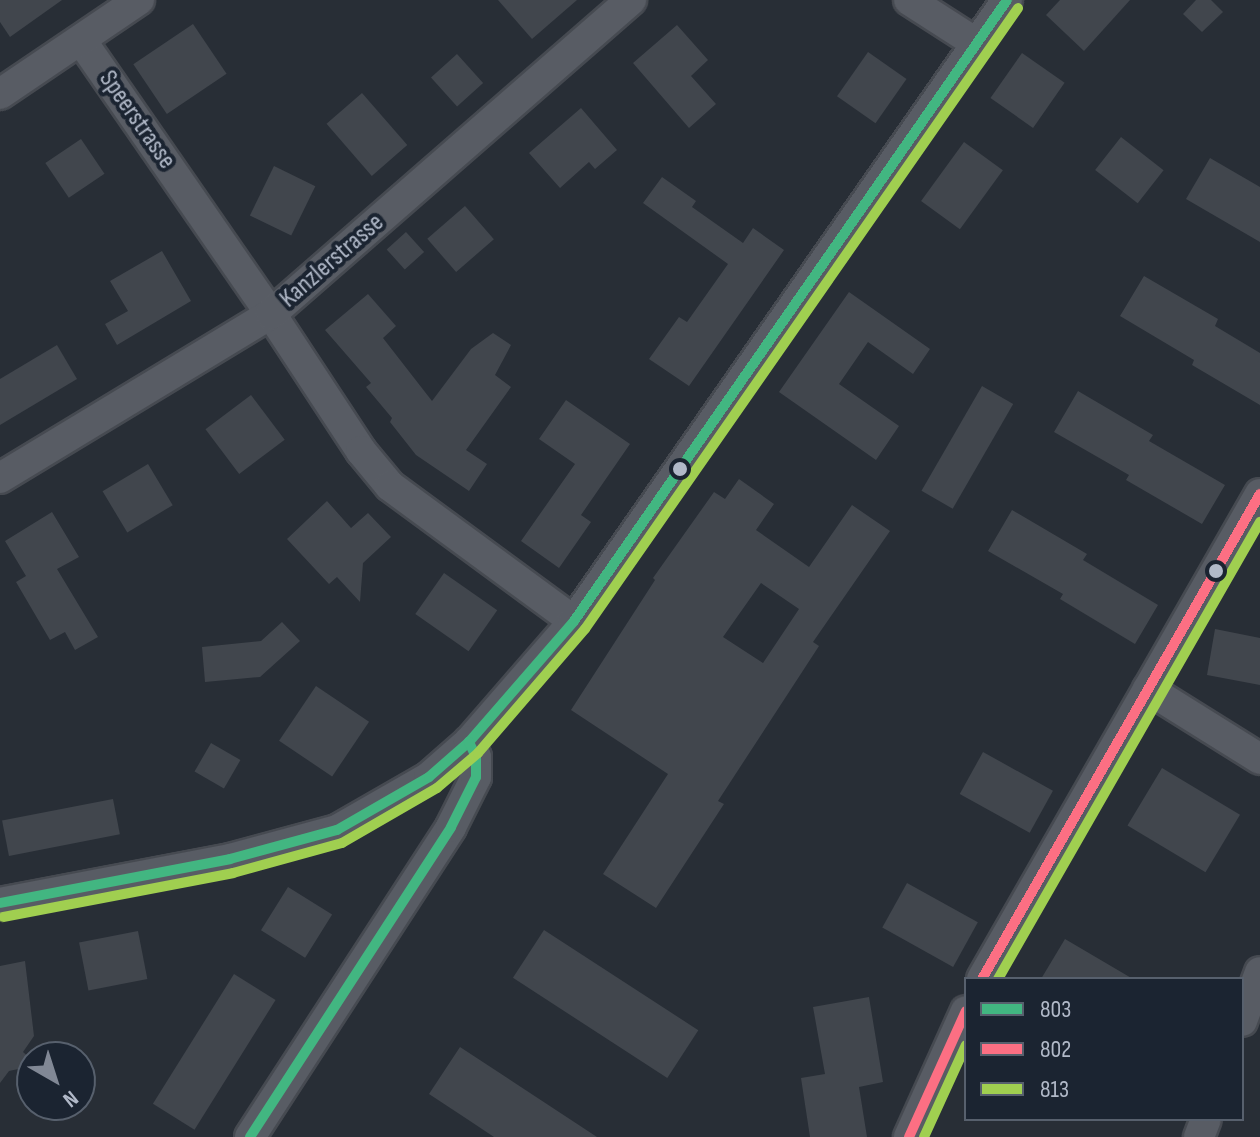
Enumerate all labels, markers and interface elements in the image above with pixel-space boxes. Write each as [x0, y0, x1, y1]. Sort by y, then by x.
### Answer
street label: Speerstrasse [92, 65, 182, 175]
street label: Kanzlerstrasse [274, 207, 390, 315]
unlabelled marker [672, 461, 688, 477]
unlabelled marker [1208, 563, 1224, 579]
legend [964, 977, 1244, 1121]
text: 803 [1040, 995, 1071, 1024]
text: 802 [1040, 1035, 1071, 1064]
north arrow [16, 1041, 96, 1121]
text: 813 [1040, 1075, 1069, 1104]
text: N [57, 1084, 83, 1113]

